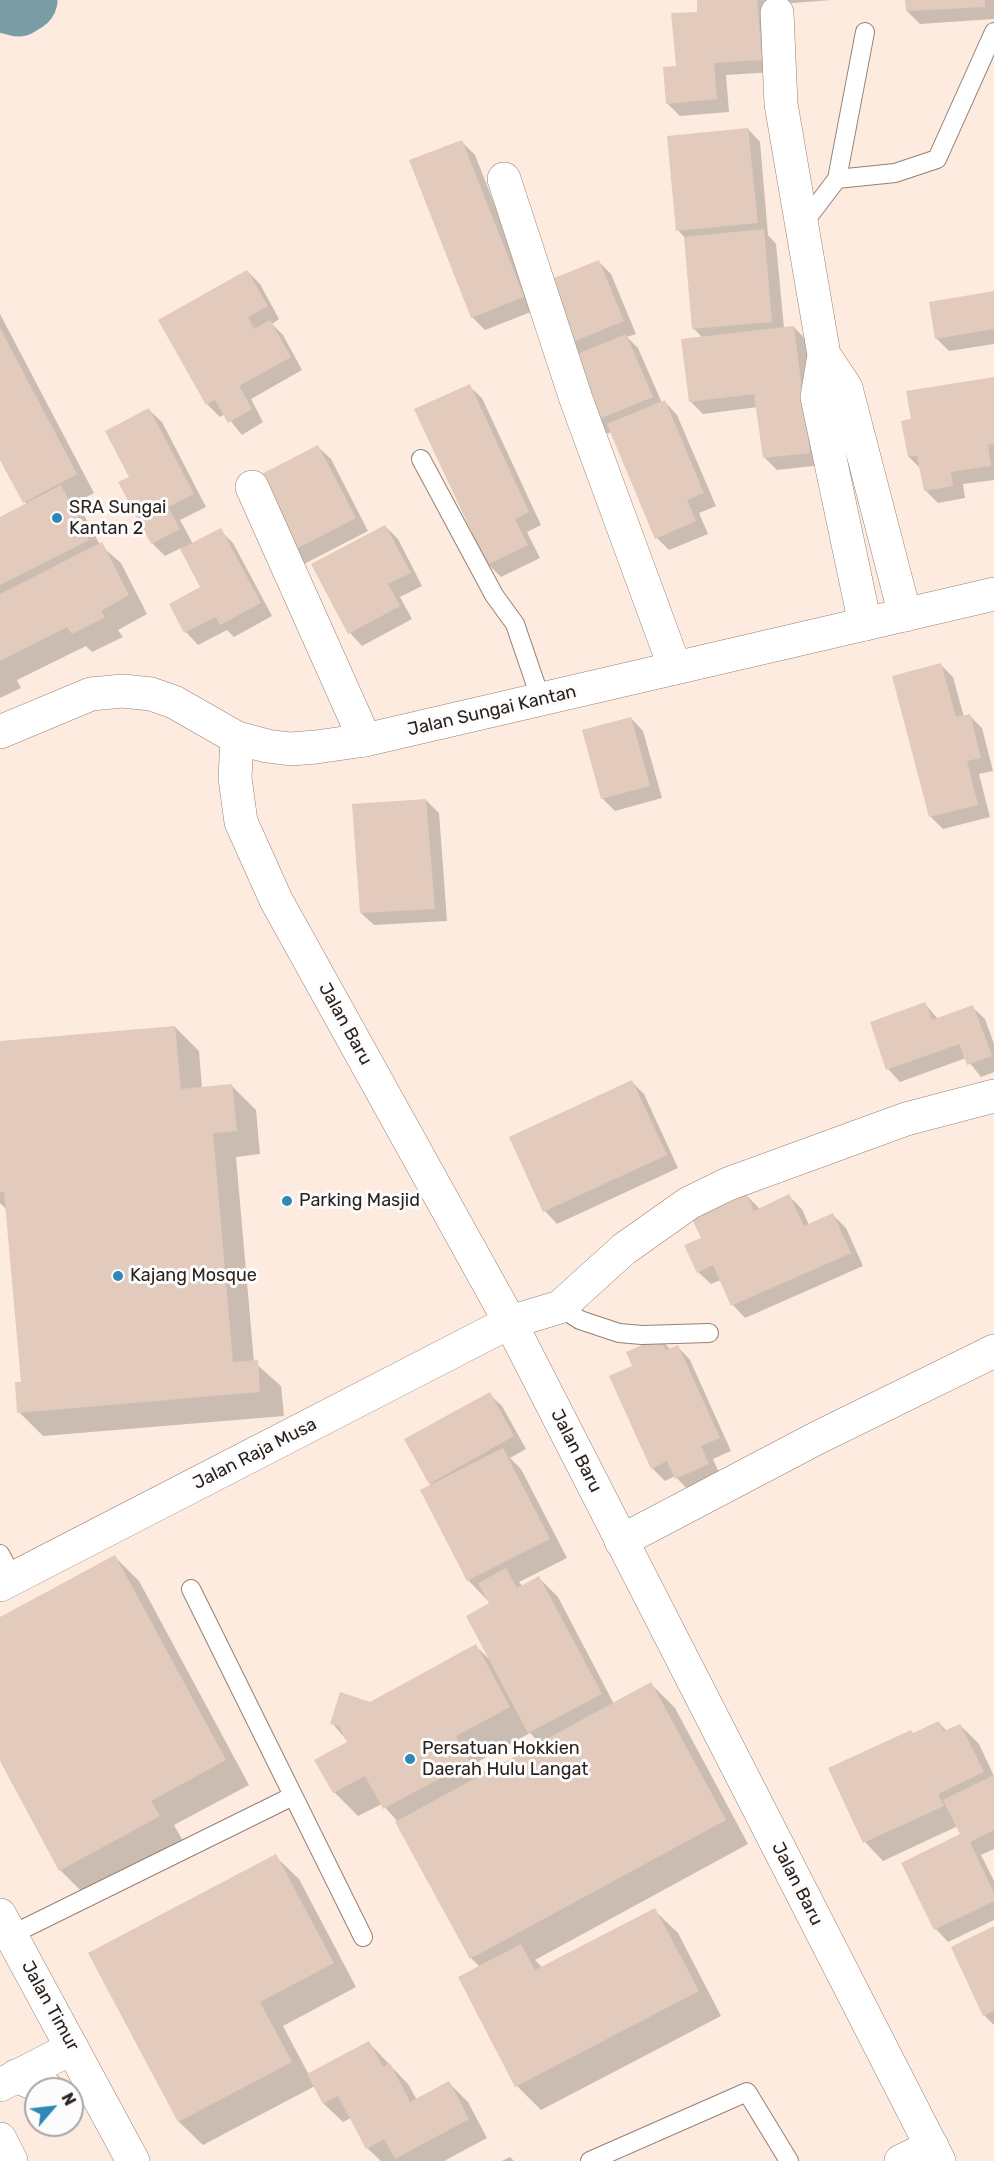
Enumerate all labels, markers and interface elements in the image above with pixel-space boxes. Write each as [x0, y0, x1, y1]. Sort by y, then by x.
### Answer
place label: SRA Sungai Kantan 2 [69, 497, 166, 540]
marker: SRA Sungai Kantan 2 [50, 511, 64, 525]
street label: Jalan Sungai Kantan [405, 681, 579, 741]
street label: Jalan Baru [314, 979, 376, 1069]
place label: Parking Masjid [299, 1190, 420, 1212]
marker: Parking Masjid [280, 1194, 294, 1208]
place label: Kajang Mosque [130, 1265, 257, 1287]
marker: Kajang Mosque [111, 1269, 125, 1283]
street label: Jalan Baru [546, 1406, 606, 1496]
street label: Jalan Raja Musa [190, 1414, 320, 1494]
place label: Persatuan Hokkien Daerah Hulu Langat [422, 1738, 588, 1780]
marker: Persatuan Hokkien Daerah Hulu Langat [403, 1752, 417, 1766]
street label: Jalan Baru [767, 1839, 827, 1929]
street label: Jalan Timur [16, 1957, 84, 2055]
north arrow [24, 2077, 84, 2137]
text: N [57, 2090, 80, 2109]

